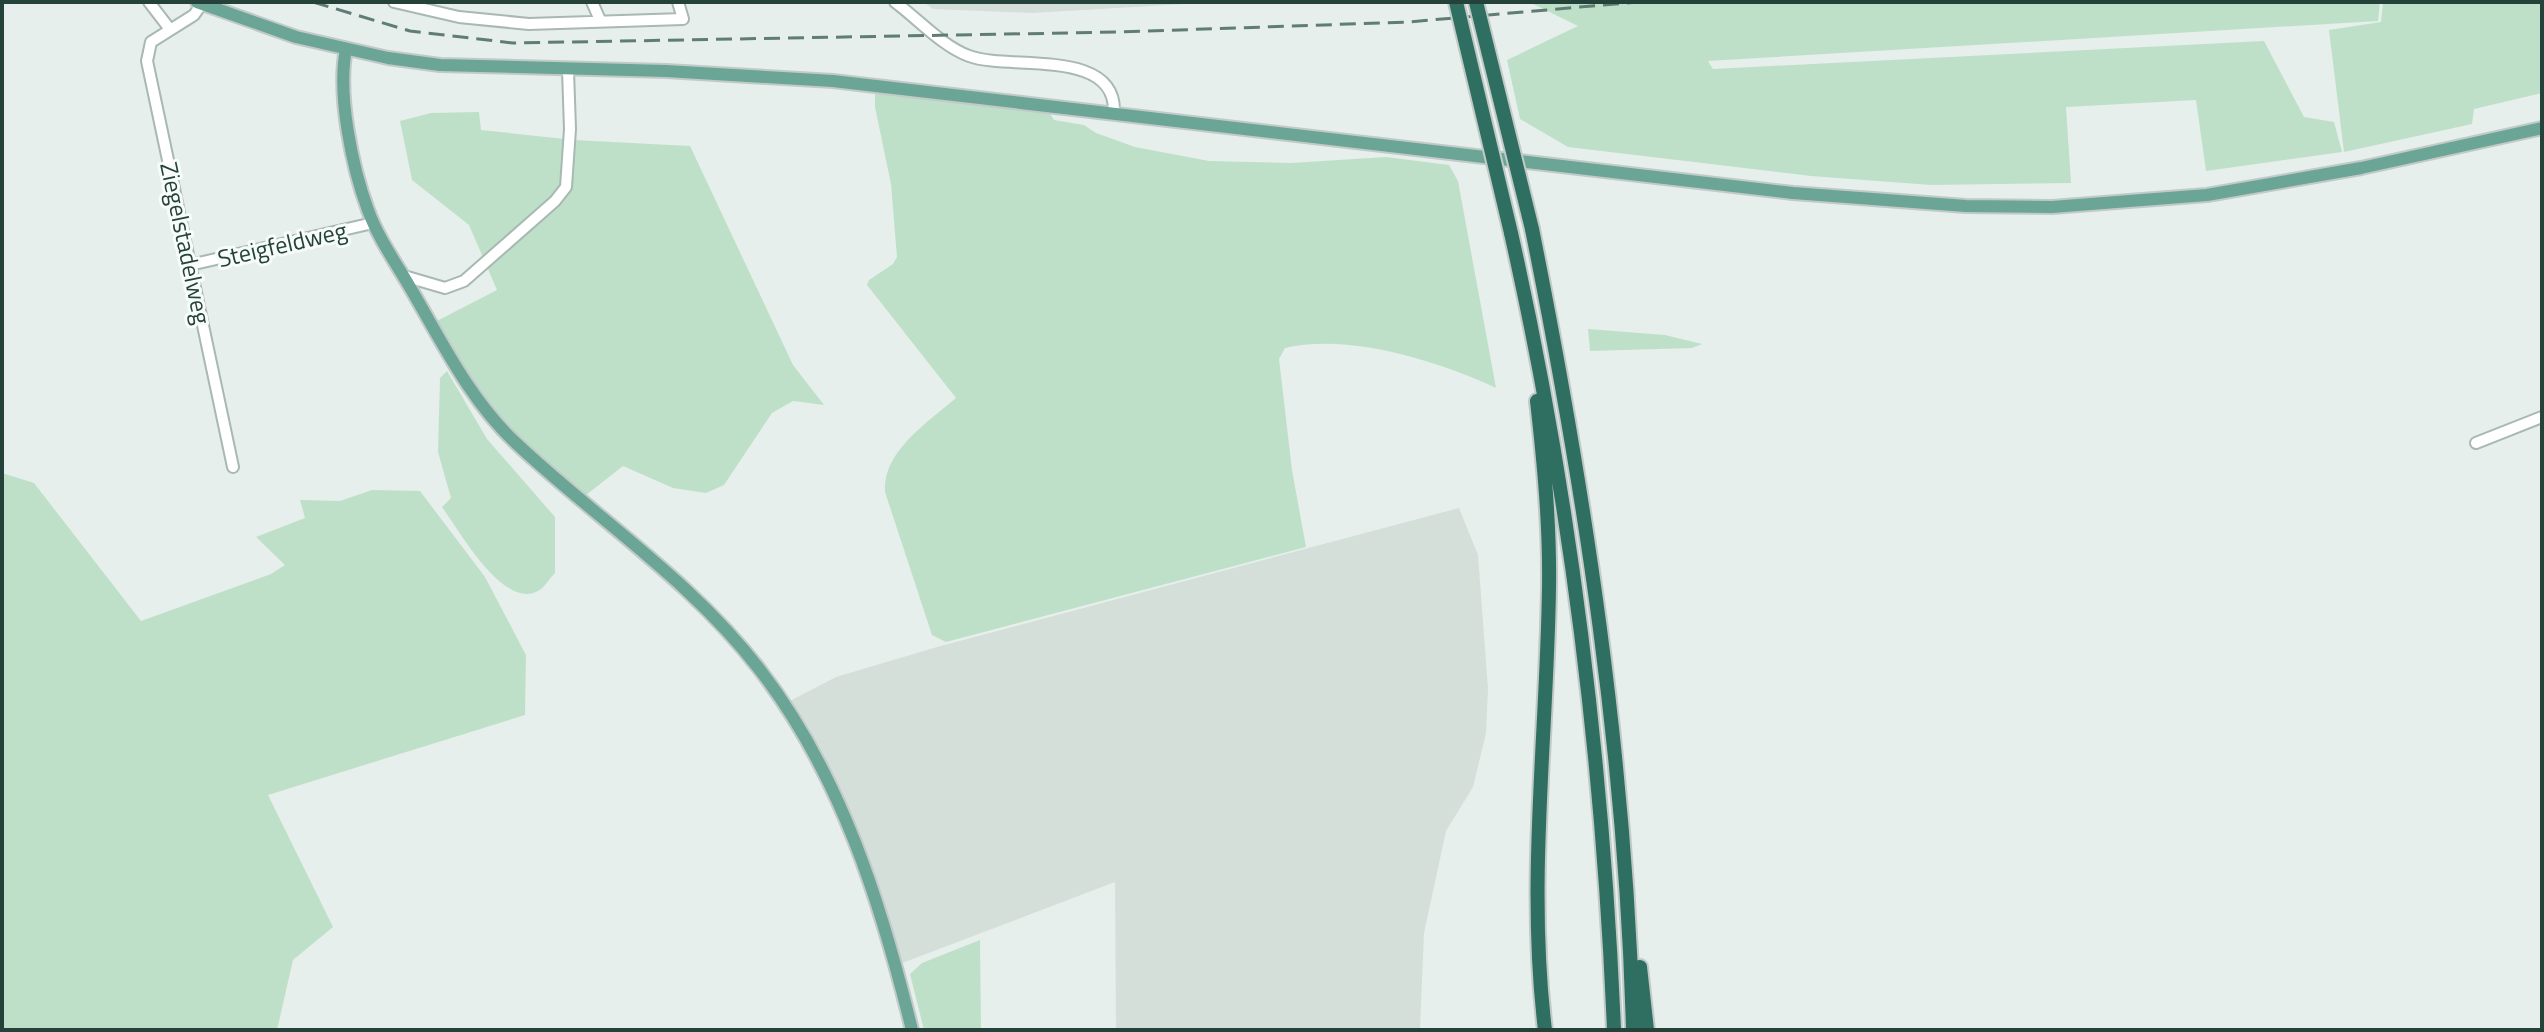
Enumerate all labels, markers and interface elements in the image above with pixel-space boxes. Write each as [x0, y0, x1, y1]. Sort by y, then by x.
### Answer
street label: Ziegelstadelweg [151, 159, 221, 327]
street label: Steigfeldweg [214, 212, 350, 276]

